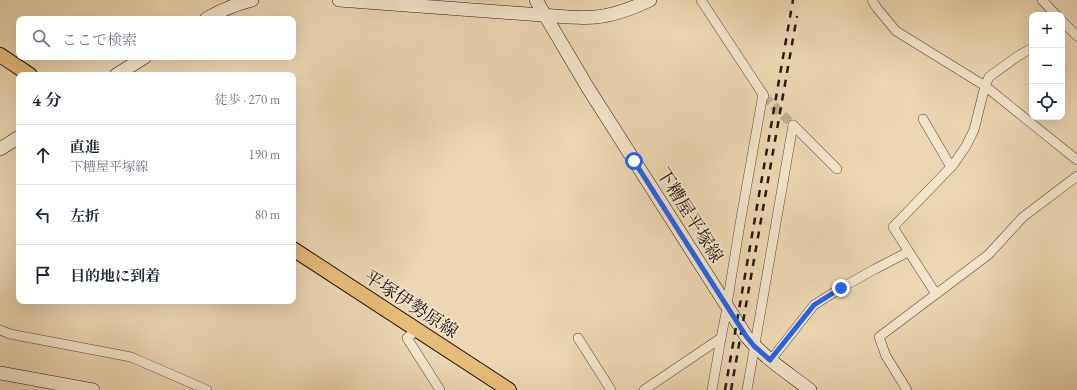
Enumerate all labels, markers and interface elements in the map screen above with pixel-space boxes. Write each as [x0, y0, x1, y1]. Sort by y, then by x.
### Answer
map controls [1029, 12, 1065, 120]
button: + [1029, 12, 1065, 48]
search box [16, 16, 296, 60]
icon: search [30, 27, 52, 49]
text: ここで検索 [62, 30, 137, 49]
button: − [1029, 48, 1065, 84]
button: locate [1029, 84, 1065, 120]
text: 4 分 [32, 89, 62, 111]
text: 徒歩 · 270 m [215, 91, 280, 108]
text: 直進 [70, 137, 100, 156]
icon: ahead [32, 144, 54, 166]
text: 190 m [249, 146, 280, 163]
route start [625, 152, 643, 170]
text: 下糟屋平塚線 [70, 158, 148, 175]
street label: 下糟屋平塚線 [652, 163, 729, 267]
icon: left [32, 204, 54, 226]
text: 左折 [70, 206, 100, 225]
text: 80 m [255, 206, 280, 223]
icon: arrive [32, 264, 54, 286]
street label: 平塚伊勢原線 [360, 265, 463, 343]
text: 目的地に到着 [70, 266, 160, 285]
route end [832, 279, 850, 297]

